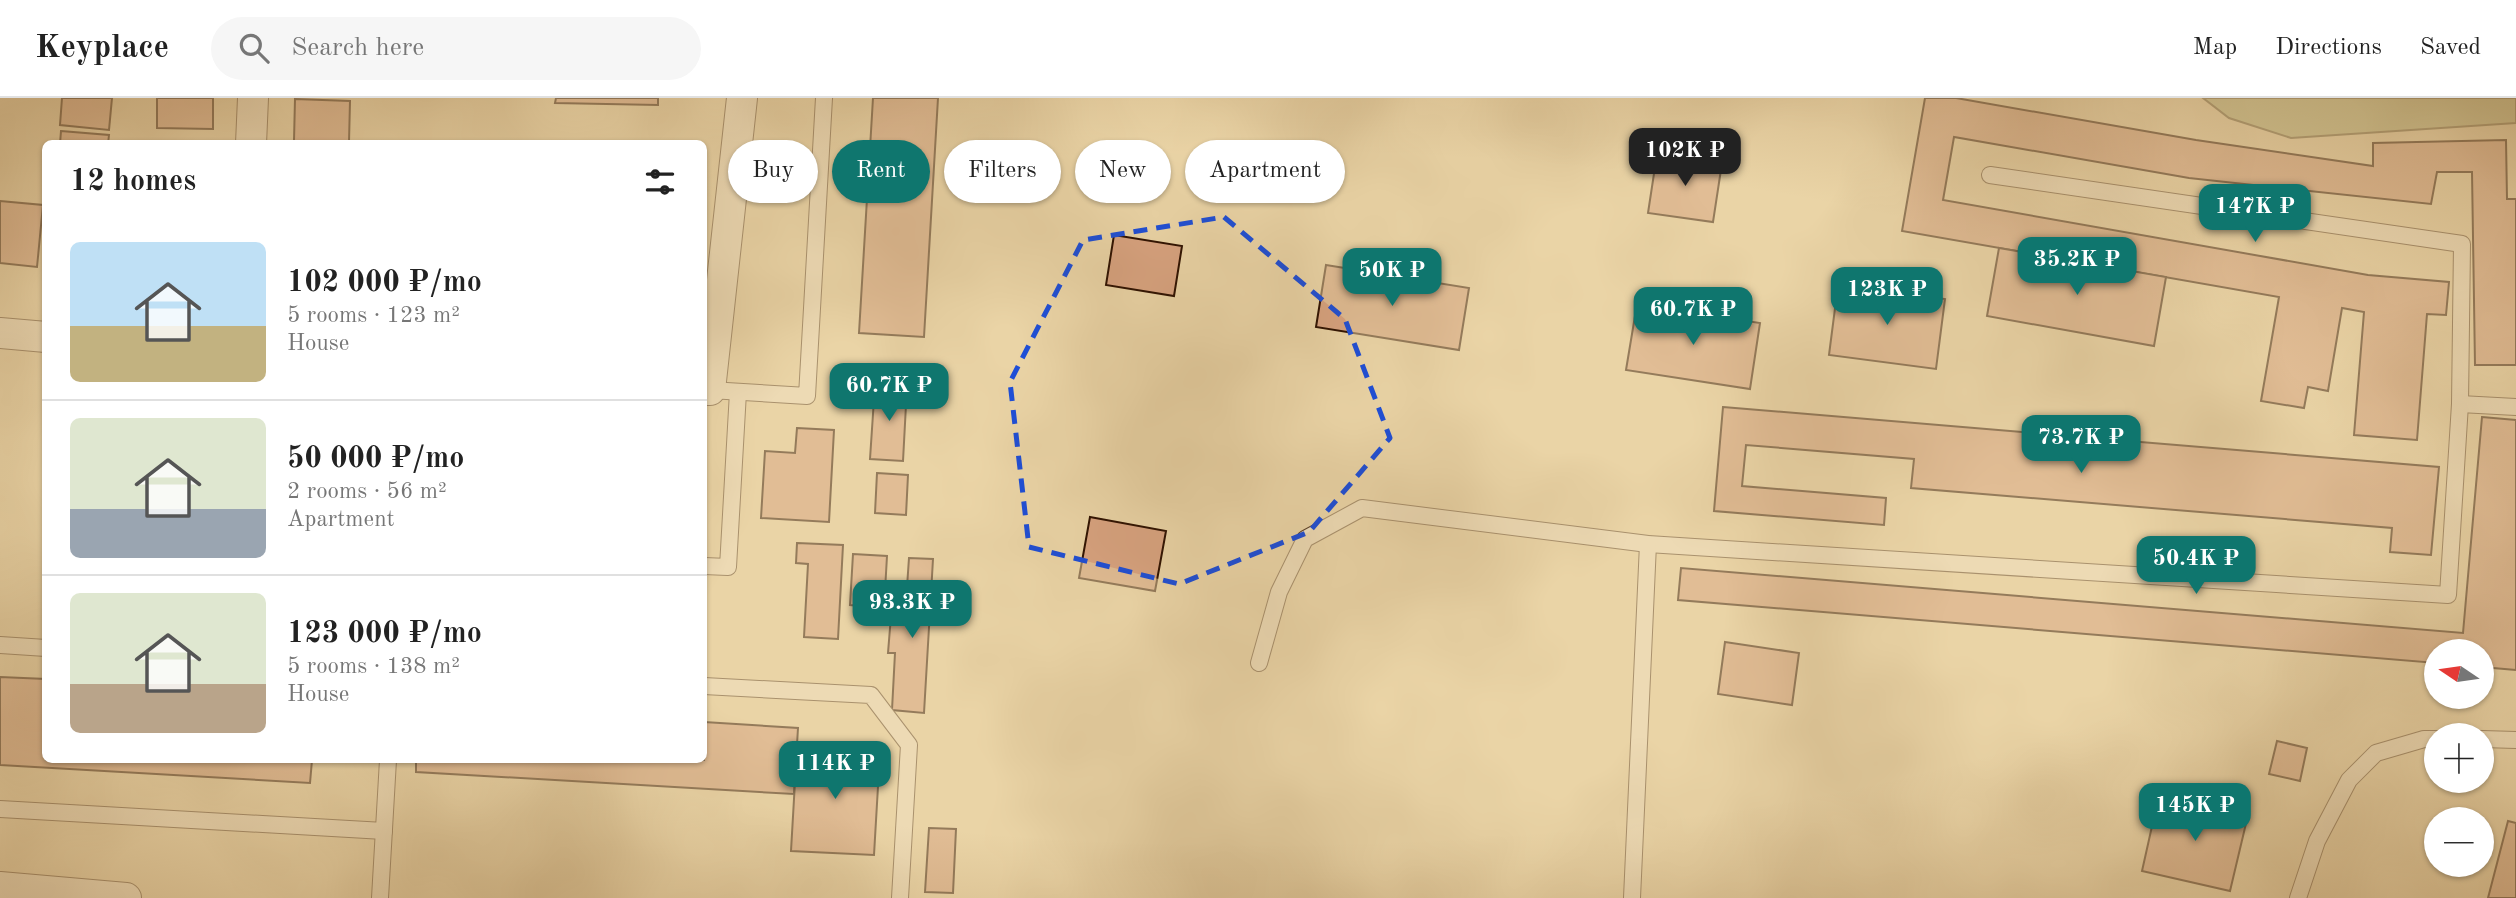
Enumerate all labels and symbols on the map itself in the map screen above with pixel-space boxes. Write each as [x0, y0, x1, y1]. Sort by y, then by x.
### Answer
pin: 102K ₽ [1628, 129, 1742, 188]
pin: 147K ₽ [2198, 184, 2312, 244]
pin: 35.2K ₽ [2012, 238, 2142, 297]
pin: 50K ₽ [1343, 248, 1441, 308]
pin: 123K ₽ [1830, 268, 1944, 327]
pin: 60.7K ₽ [1628, 288, 1758, 347]
pin: 60.7K ₽ [824, 364, 954, 423]
pin: 73.7K ₽ [2016, 416, 2146, 475]
pin: 50.4K ₽ [2131, 536, 2261, 596]
pin: 93.3K ₽ [847, 580, 977, 640]
north arrow [2424, 639, 2494, 709]
pin: 114K ₽ [778, 742, 892, 801]
pin: 145K ₽ [2138, 784, 2252, 843]

